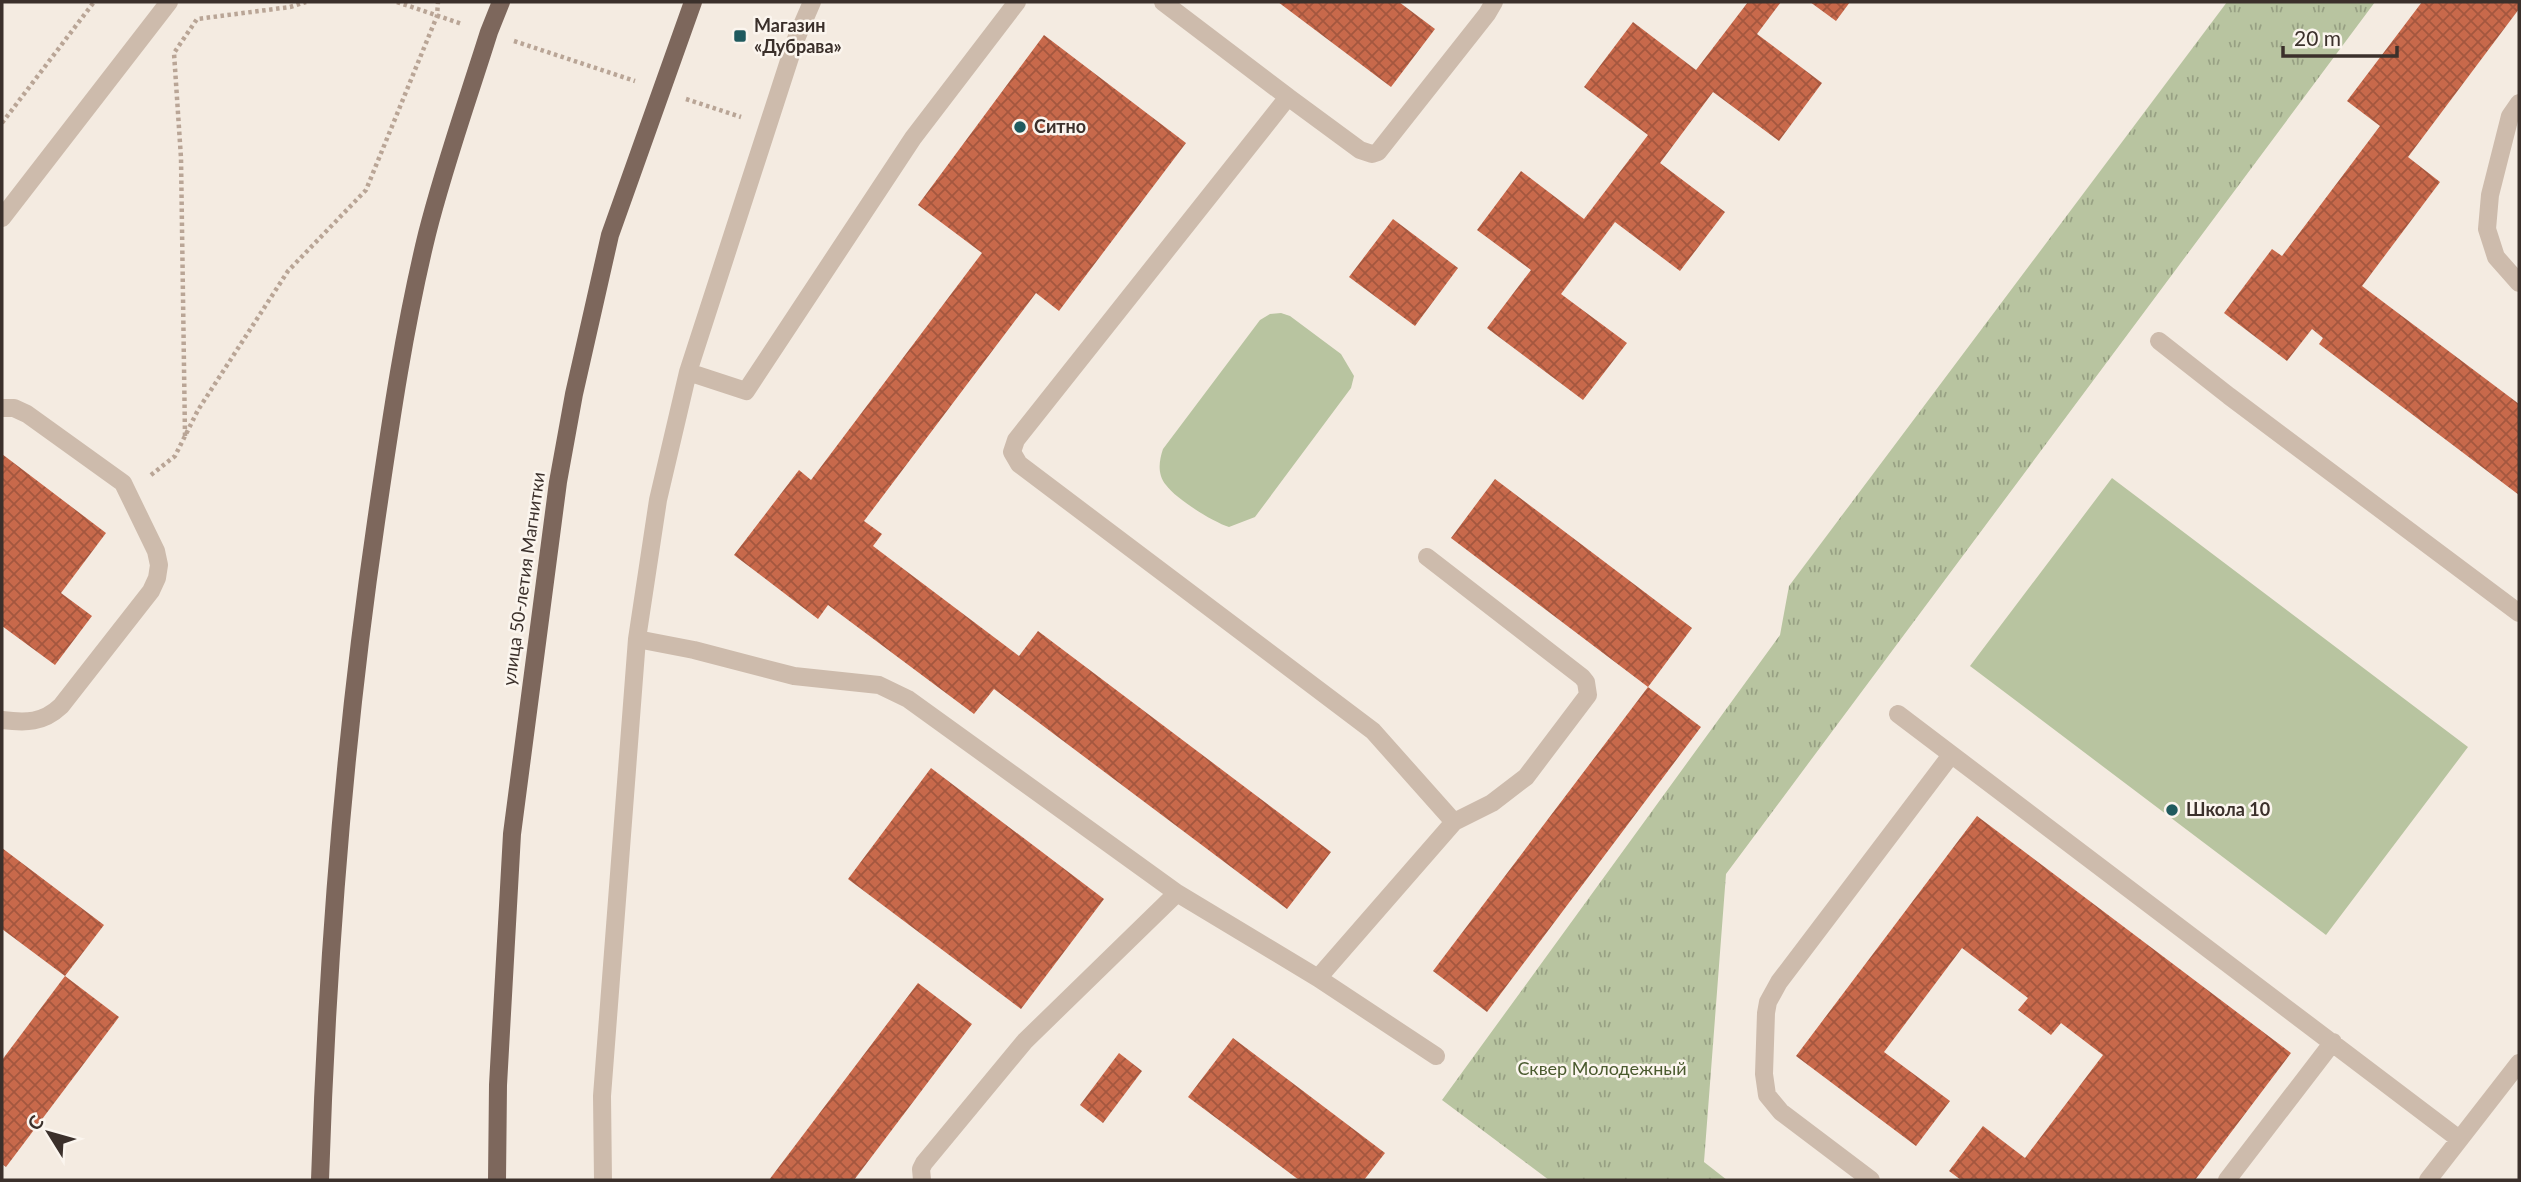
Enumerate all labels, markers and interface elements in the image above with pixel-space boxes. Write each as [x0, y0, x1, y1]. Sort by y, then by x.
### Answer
place label: Магазин «Дубрава» [754, 14, 842, 57]
scale bar [2283, 14, 2397, 58]
text: 20 m [2294, 25, 2341, 50]
marker: Магазин «Дубрава» [732, 28, 748, 44]
place label: Ситно [1034, 115, 1086, 137]
marker: Ситно [1012, 119, 1028, 135]
street label: улица 50-летия Магнитки [497, 471, 549, 687]
place label: Школа 10 [2186, 798, 2270, 820]
marker: Школа 10 [2164, 802, 2180, 818]
park label: Сквер Молодежный [1517, 1057, 1687, 1079]
north arrow [14, 1098, 84, 1168]
text: С [22, 1110, 48, 1134]

